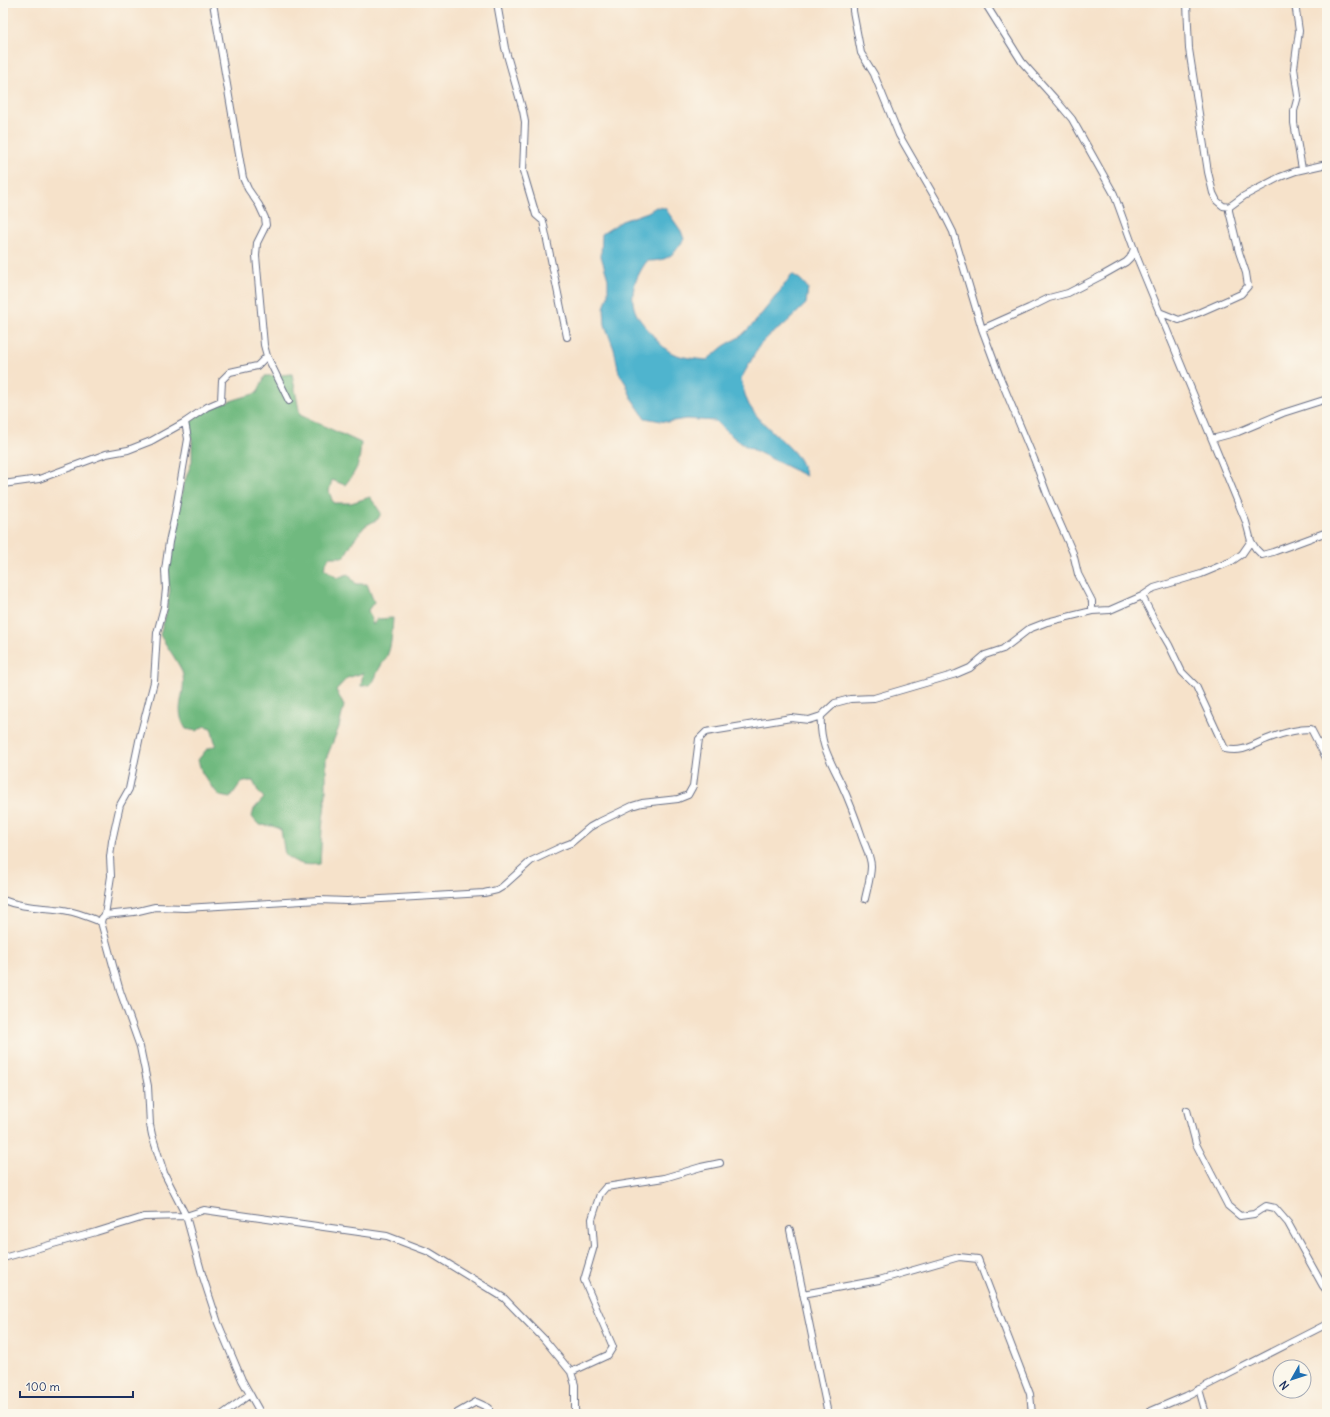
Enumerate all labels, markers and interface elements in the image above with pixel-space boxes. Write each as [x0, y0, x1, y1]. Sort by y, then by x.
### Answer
north arrow [1272, 1359, 1312, 1399]
scale bar [20, 1373, 133, 1399]
text: N [1276, 1378, 1292, 1393]
text: 100 m [26, 1379, 60, 1394]

